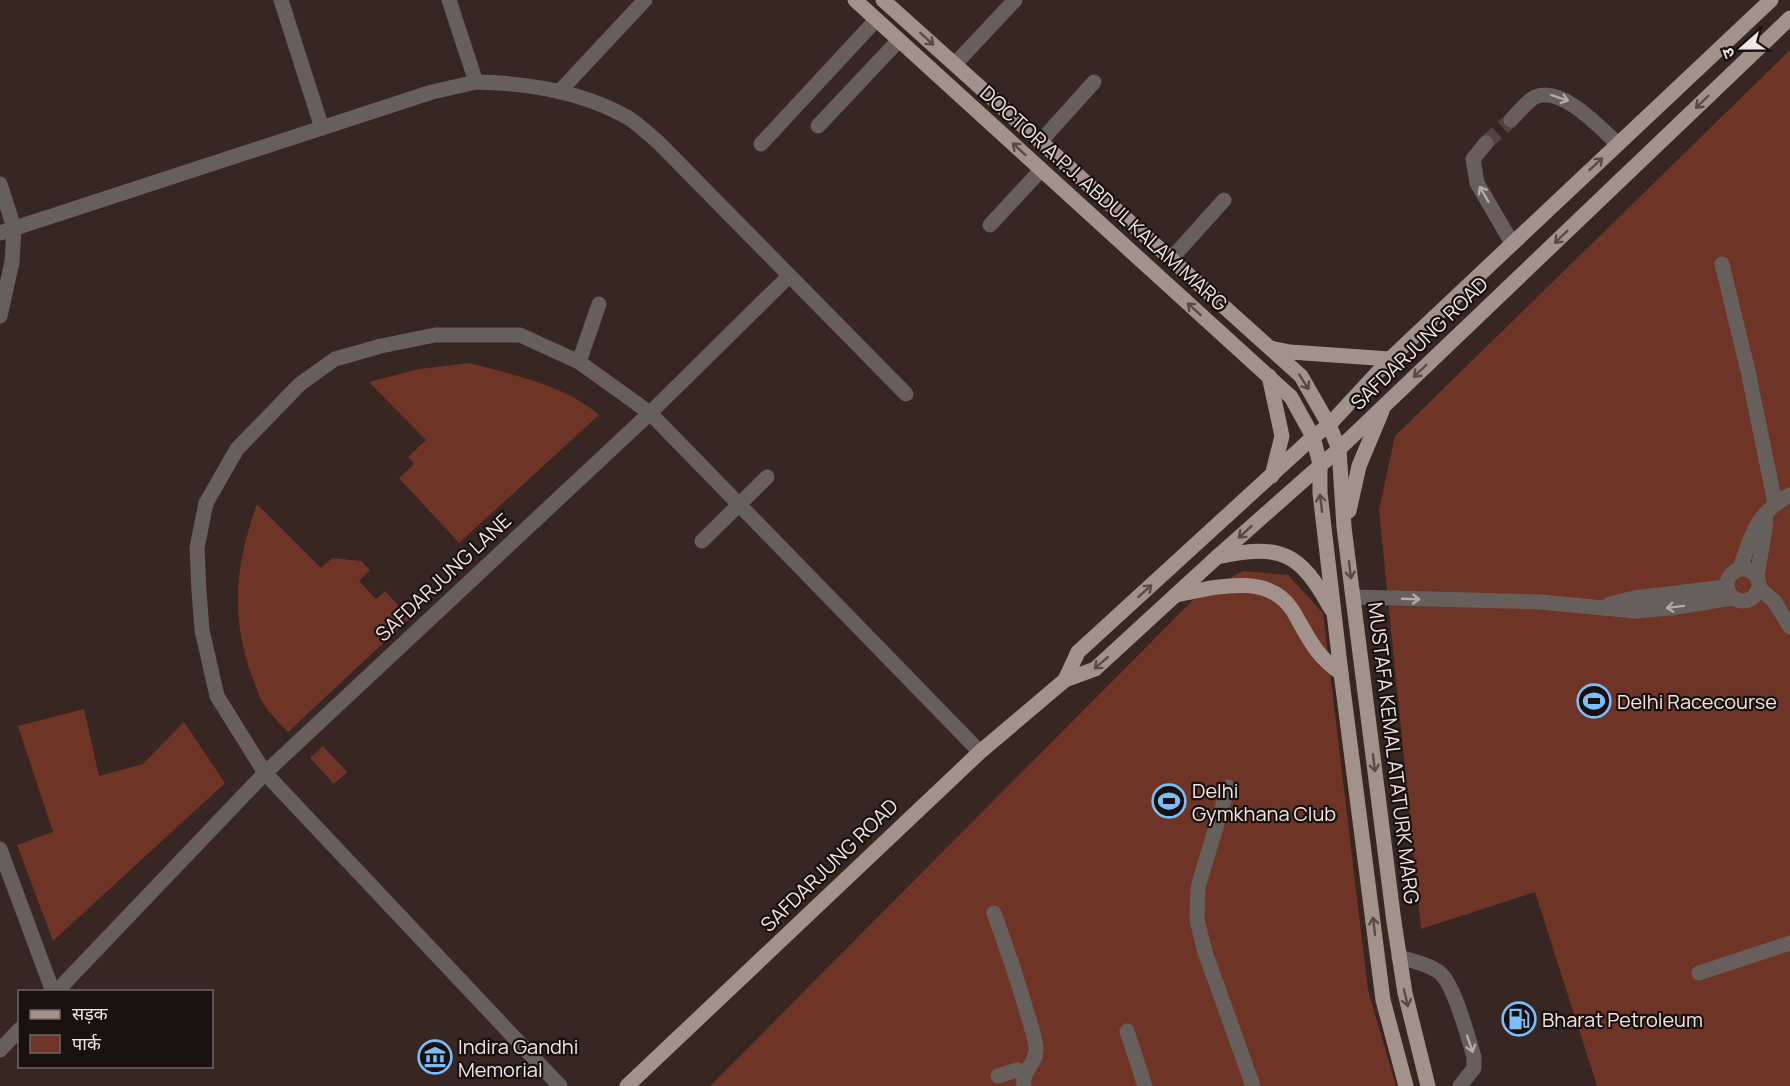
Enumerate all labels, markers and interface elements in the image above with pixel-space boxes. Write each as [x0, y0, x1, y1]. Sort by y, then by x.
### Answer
north arrow [1712, 18, 1772, 78]
one-way arrow [919, 32, 934, 46]
text: उ [1716, 44, 1740, 62]
street label: DOCTOR A.P.J. ABDUL KALAM MARG [974, 79, 1234, 317]
one-way arrow [1550, 93, 1569, 104]
one-way arrow [1695, 95, 1710, 109]
one-way arrow [1012, 142, 1027, 156]
one-way arrow [1589, 157, 1604, 172]
one-way arrow [1478, 185, 1489, 203]
one-way arrow [1554, 230, 1569, 244]
street label: SAFDARJUNG ROAD [1344, 270, 1494, 416]
one-way arrow [1187, 302, 1202, 316]
one-way arrow [1413, 364, 1428, 378]
one-way arrow [1297, 374, 1310, 391]
one-way arrow [1316, 494, 1327, 514]
street label: SAFDARJUNG LANE [369, 507, 517, 647]
one-way arrow [1238, 525, 1253, 539]
one-way arrow [1344, 559, 1355, 579]
one-way arrow [1137, 584, 1152, 598]
one-way arrow [1401, 593, 1421, 604]
street label: MUSTAFA KEMAL ATATURK MARG [1362, 600, 1426, 906]
one-way arrow [1666, 602, 1685, 613]
one-way arrow [1094, 656, 1109, 670]
sports icon: Delhi Racecourse [1576, 683, 1612, 719]
place label: Delhi Racecourse [1617, 688, 1777, 715]
one-way arrow [1368, 753, 1379, 773]
place label: Delhi Gymkhana Club [1192, 777, 1336, 827]
sports icon: Delhi Gymkhana Club [1151, 783, 1187, 819]
street label: SAFDARJUNG ROAD [754, 792, 904, 938]
one-way arrow [1368, 917, 1379, 937]
one-way arrow [1401, 988, 1413, 1007]
legend [18, 990, 213, 1068]
text: सड़क [72, 1001, 109, 1025]
fuel station icon: Bharat Petroleum [1501, 1001, 1537, 1037]
place label: Bharat Petroleum [1542, 1006, 1703, 1033]
text: पार्क [72, 1031, 102, 1055]
place label: Indira Gandhi Memorial [458, 1033, 578, 1083]
one-way arrow [1465, 1034, 1476, 1053]
museum icon: Indira Gandhi Memorial [417, 1039, 453, 1075]

